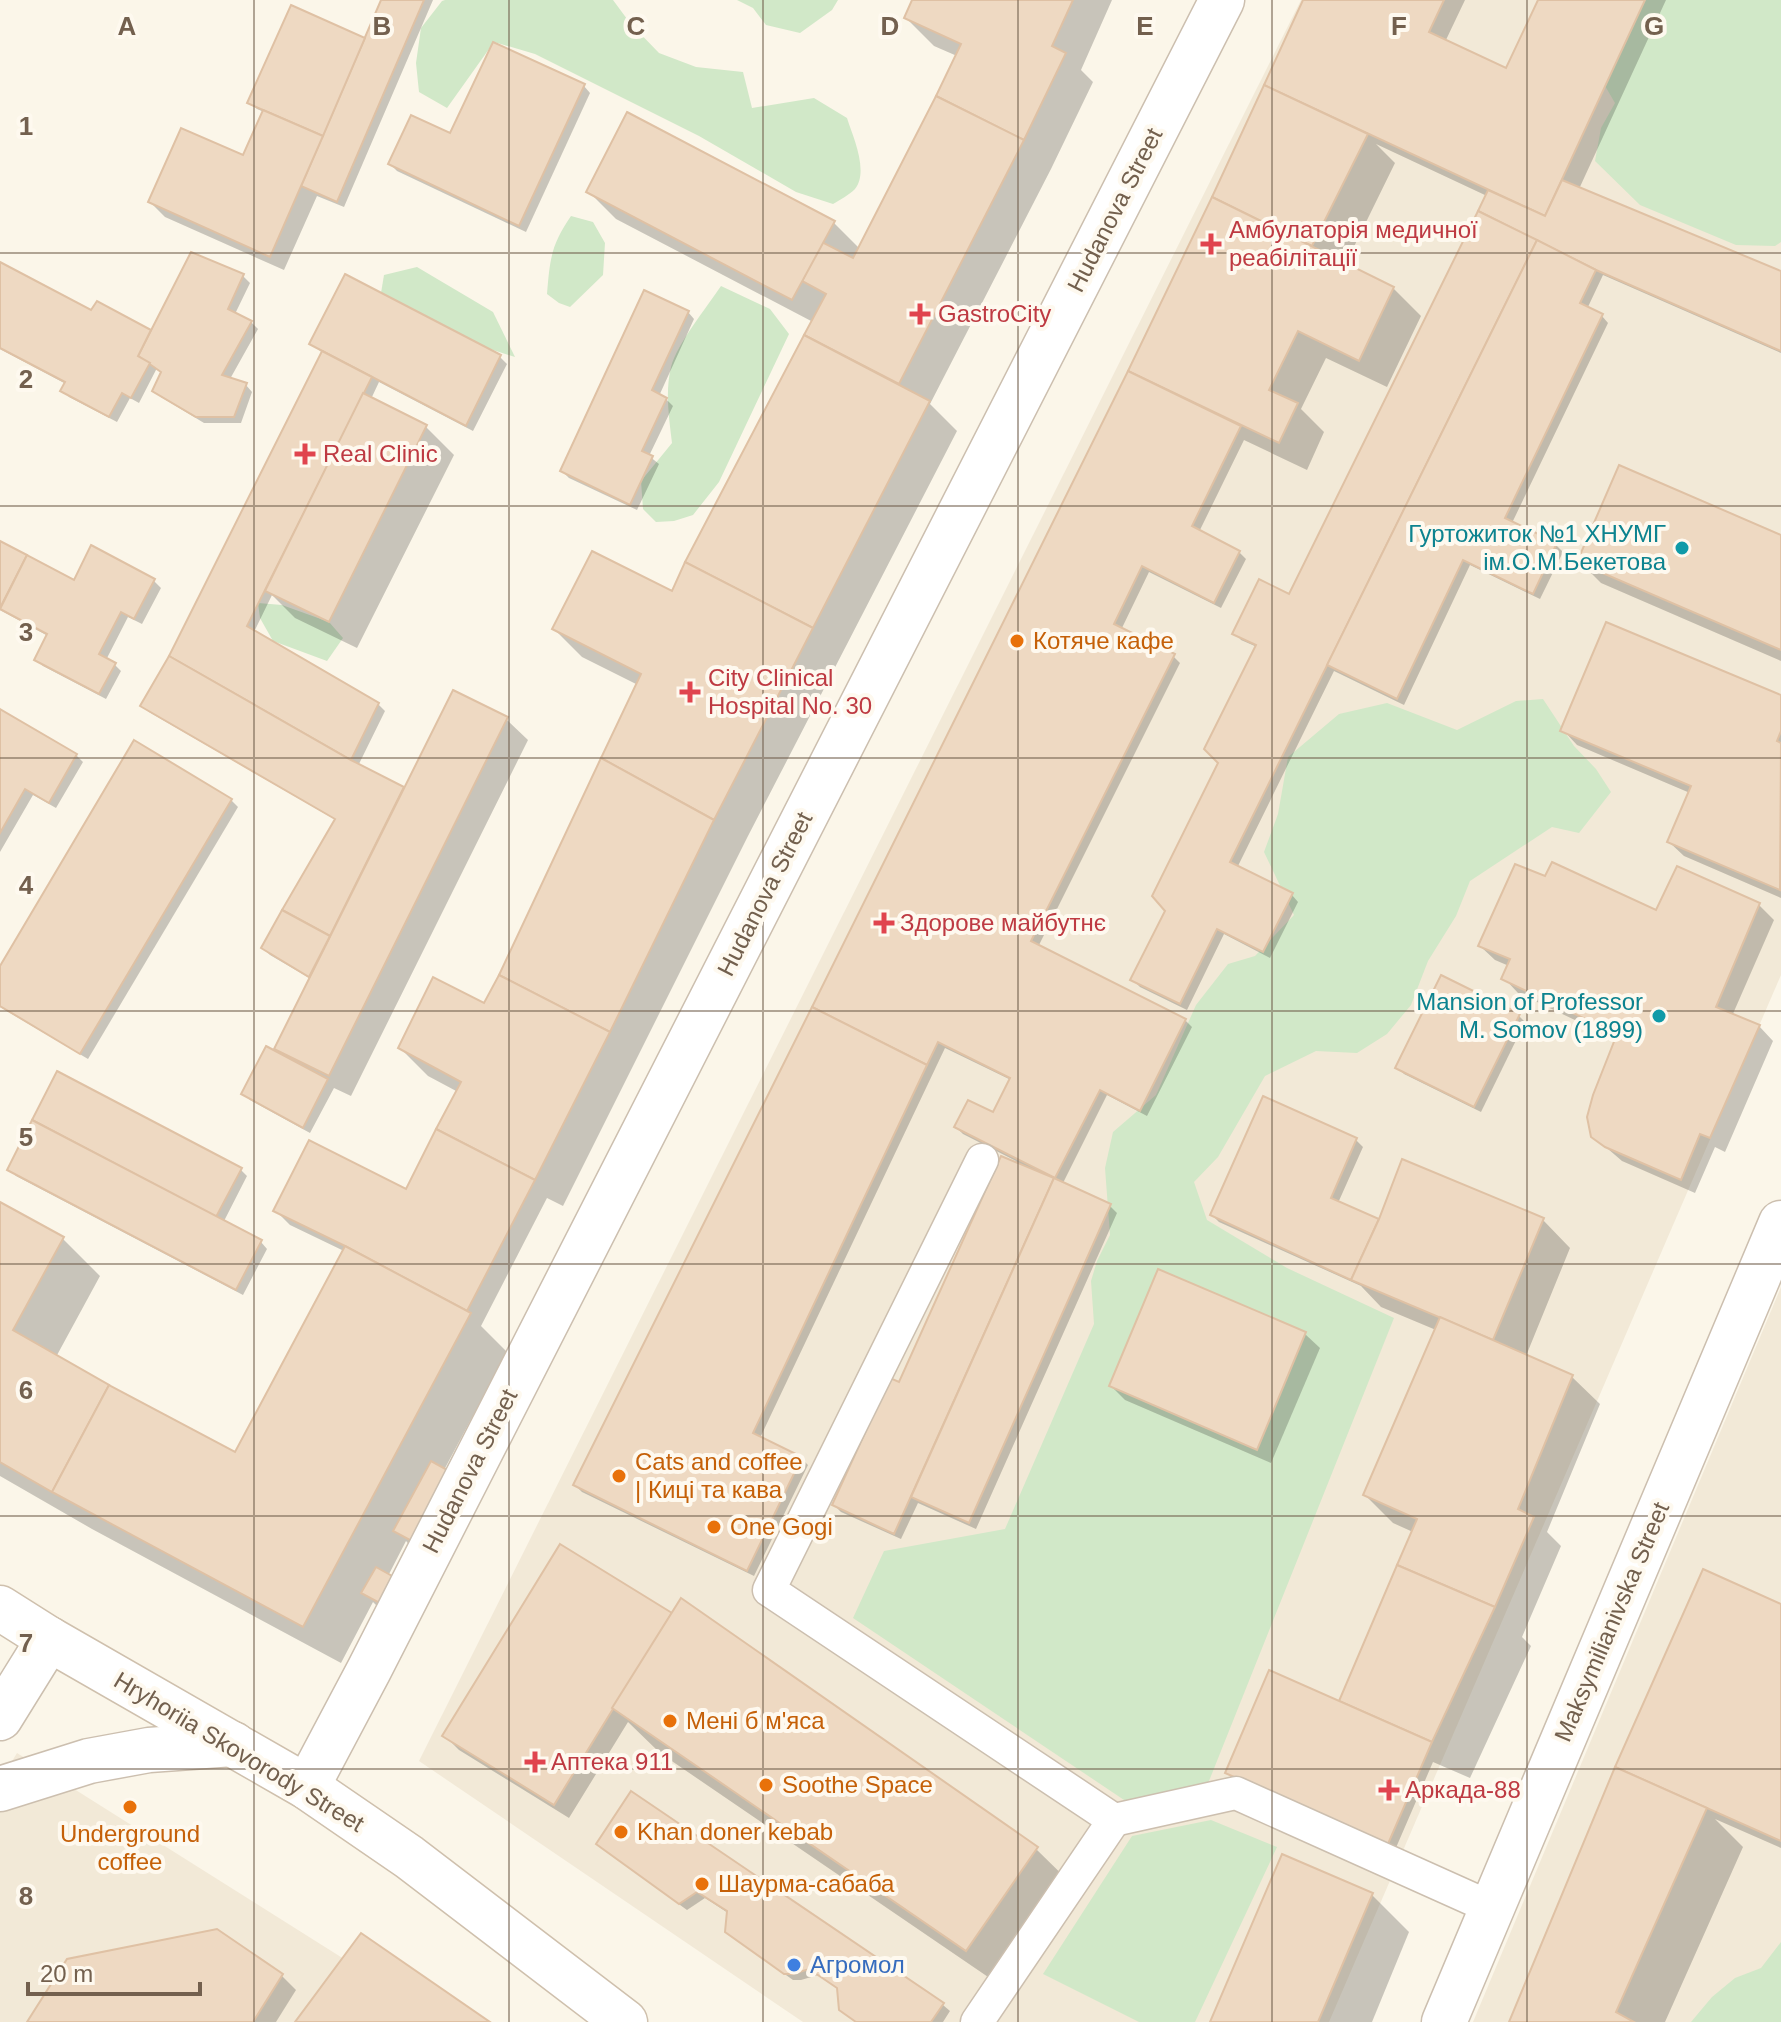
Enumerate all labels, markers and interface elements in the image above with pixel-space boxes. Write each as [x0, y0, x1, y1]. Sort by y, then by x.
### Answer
text: A [118, 11, 137, 41]
text: B [373, 11, 391, 41]
text: C [627, 11, 646, 41]
text: D [881, 11, 899, 41]
text: E [1136, 11, 1154, 41]
text: F [1391, 11, 1407, 41]
text: G [1644, 11, 1664, 41]
text: 1 [19, 111, 33, 141]
street label: Hudanova Street [1062, 123, 1168, 296]
place label: Амбулаторія медичної реабілітації [1229, 216, 1478, 271]
marker: Амбулаторія медичної реабілітації [1200, 233, 1222, 255]
place label: GastroCity [938, 300, 1051, 327]
marker: GastroCity [909, 303, 931, 325]
text: 2 [19, 364, 33, 394]
place label: Real Clinic [323, 440, 438, 467]
marker: Real Clinic [294, 443, 316, 465]
place label: Гуртожиток №1 ХНУМГ ім.О.М.Бекетова [1408, 520, 1667, 575]
marker: Гуртожиток №1 ХНУМГ ім.О.М.Бекетова [1673, 539, 1691, 557]
text: 3 [19, 617, 33, 647]
place label: Котяче кафе [1033, 627, 1174, 654]
marker: Котяче кафе [1008, 632, 1026, 650]
place label: City Clinical Hospital No. 30 [708, 664, 872, 719]
marker: City Clinical Hospital No. 30 [679, 681, 701, 703]
street label: Hudanova Street [712, 807, 818, 980]
text: 4 [19, 870, 34, 900]
place label: Здорове майбутнє [900, 909, 1106, 936]
marker: Здорове майбутнє [875, 914, 893, 932]
place label: Mansion of Professor M. Somov (1899) [1416, 988, 1643, 1043]
marker: Mansion of Professor M. Somov (1899) [1650, 1007, 1668, 1025]
text: 5 [19, 1122, 33, 1152]
text: 6 [19, 1375, 33, 1405]
street label: Hudanova Street [417, 1384, 523, 1557]
place label: Cats and coffee | Киці та кава [635, 1448, 803, 1503]
marker: Cats and coffee | Киці та кава [610, 1467, 628, 1485]
street label: Maksymilianivska Street [1549, 1498, 1674, 1746]
place label: One Gogi [730, 1513, 833, 1540]
marker: One Gogi [705, 1518, 723, 1536]
text: 7 [19, 1628, 33, 1658]
street label: Hryhoriia Skovorody Street [109, 1666, 369, 1837]
place label: Мені б м'яса [686, 1707, 825, 1734]
marker: Мені б м'яса [661, 1712, 679, 1730]
place label: Аптека 911 [551, 1748, 673, 1775]
marker: Аптека 911 [526, 1753, 544, 1771]
place label: Soothe Space [782, 1771, 933, 1798]
marker: Soothe Space [757, 1776, 775, 1794]
place label: Аркада-88 [1405, 1776, 1521, 1803]
marker: Аркада-88 [1380, 1781, 1398, 1799]
marker: Underground coffee [121, 1798, 139, 1816]
place label: Khan doner kebab [637, 1818, 833, 1845]
place label: Underground coffee [60, 1820, 200, 1875]
marker: Khan doner kebab [612, 1823, 630, 1841]
place label: Шаурма-сабаба [718, 1870, 895, 1897]
marker: Шаурма-сабаба [693, 1875, 711, 1893]
text: 8 [19, 1881, 33, 1911]
scale bar [28, 1946, 200, 1996]
place label: Агромол [810, 1951, 905, 1978]
marker: Агромол [785, 1956, 803, 1974]
text: 20 m [40, 1960, 93, 1987]

